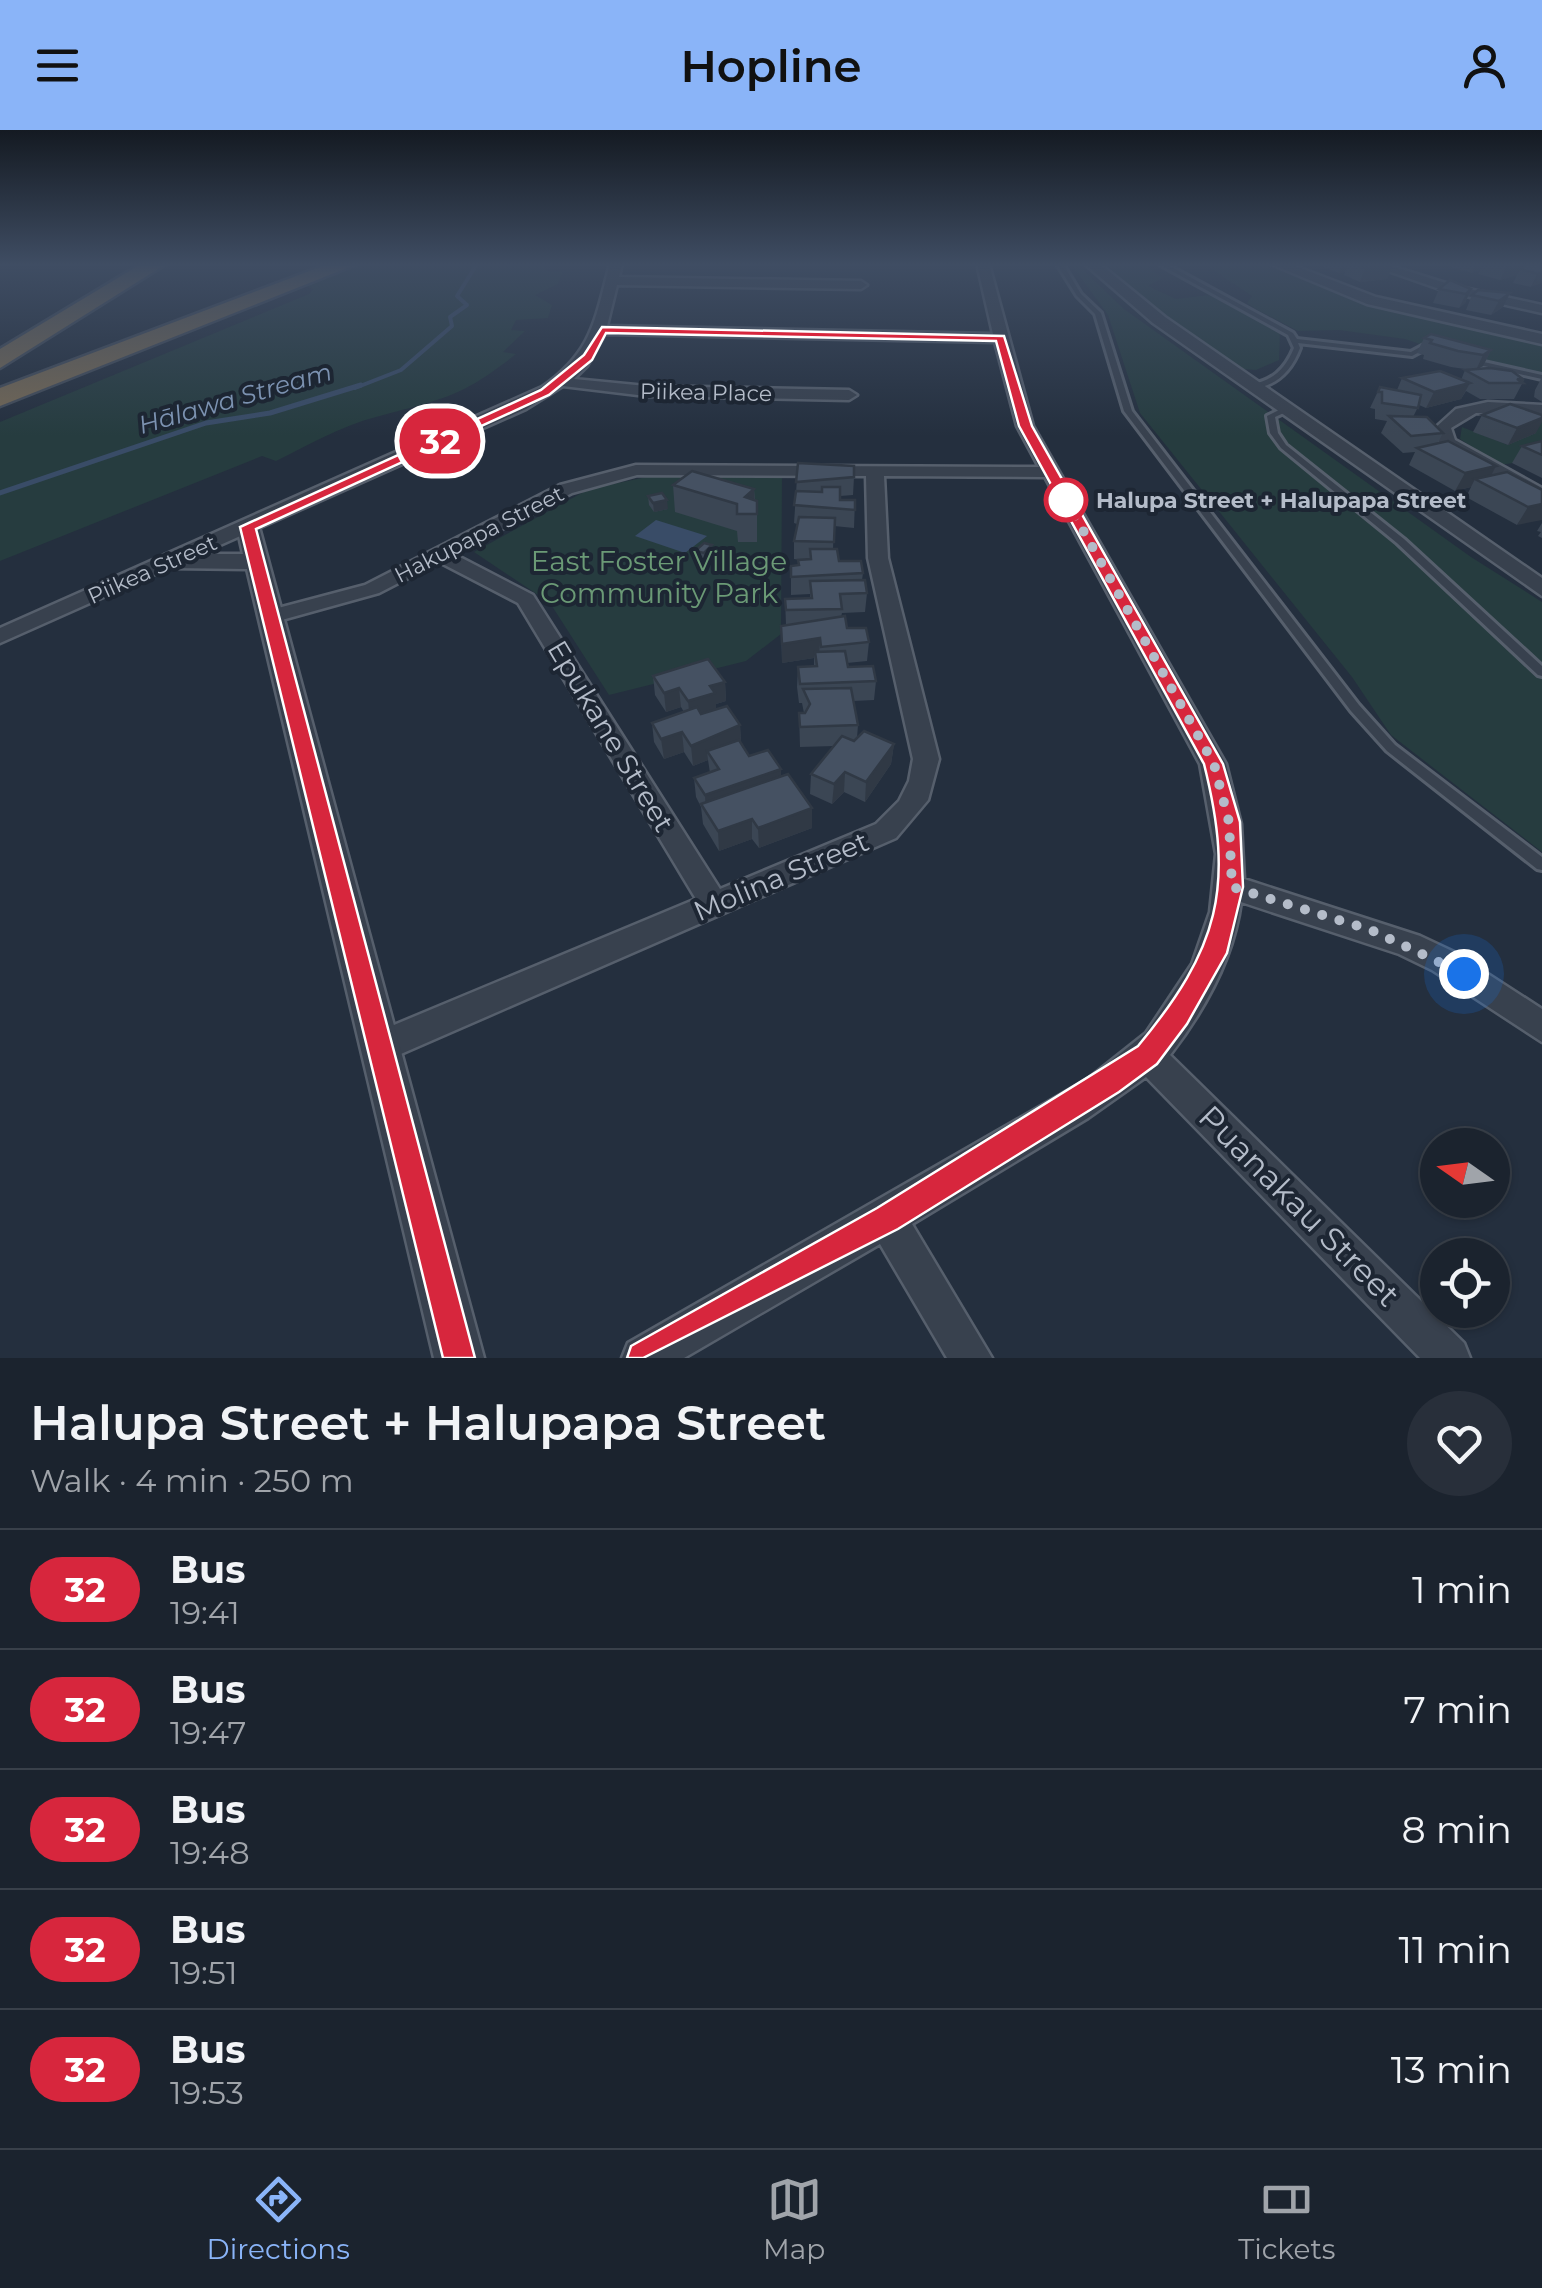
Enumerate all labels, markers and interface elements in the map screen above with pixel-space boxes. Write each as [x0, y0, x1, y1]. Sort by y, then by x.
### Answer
icon: menu [30, 38, 85, 93]
text: Hopline [680, 38, 862, 93]
icon: person [1457, 38, 1512, 93]
water label: Hālawa Stream [135, 356, 335, 440]
street label: Piikea Place [640, 378, 772, 407]
line badge: 32 [395, 408, 485, 474]
text: 32 [419, 420, 461, 463]
marker: Halupa Street + Halupapa Street [1045, 479, 1087, 521]
street label: Hakupapa Street [390, 480, 569, 589]
place label: Halupa Street + Halupapa Street [1096, 487, 1467, 514]
street label: Piikea Street [83, 529, 221, 610]
park label: East Foster Village Community Park [531, 544, 787, 610]
street label: Epukane Street [540, 634, 682, 838]
street label: Molina Street [688, 824, 874, 928]
your location [1439, 949, 1489, 999]
street label: Puanakau Street [1191, 1097, 1408, 1314]
north arrow [1420, 1128, 1510, 1218]
map controls [1420, 1128, 1510, 1328]
button: locate [1420, 1238, 1510, 1328]
button: heart [1407, 1391, 1512, 1496]
text: Halupa Street + Halupapa Street [30, 1394, 826, 1452]
text: Walk · 4 min · 250 m [30, 1461, 354, 1500]
text: Bus [170, 1546, 245, 1593]
text: 1 min [1412, 1566, 1512, 1613]
text: 32 [64, 1568, 106, 1611]
text: 19:41 [170, 1593, 240, 1632]
text: Bus [170, 1666, 245, 1713]
text: 7 min [1403, 1686, 1512, 1733]
text: 32 [64, 1688, 106, 1731]
text: 19:47 [170, 1713, 246, 1752]
text: Bus [170, 1786, 245, 1833]
text: 8 min [1402, 1806, 1512, 1853]
text: 32 [64, 1808, 106, 1851]
text: 19:48 [170, 1833, 250, 1872]
text: Bus [170, 1906, 245, 1953]
text: 11 min [1398, 1926, 1512, 1973]
text: 32 [64, 1928, 106, 1971]
text: 19:51 [170, 1953, 238, 1992]
text: Bus [170, 2026, 245, 2073]
text: 13 min [1391, 2046, 1512, 2093]
text: 32 [64, 2048, 106, 2091]
text: 19:53 [170, 2073, 244, 2112]
tab: Directions [207, 2172, 350, 2266]
tab: Map [763, 2172, 825, 2266]
tab: Tickets [1238, 2172, 1335, 2266]

